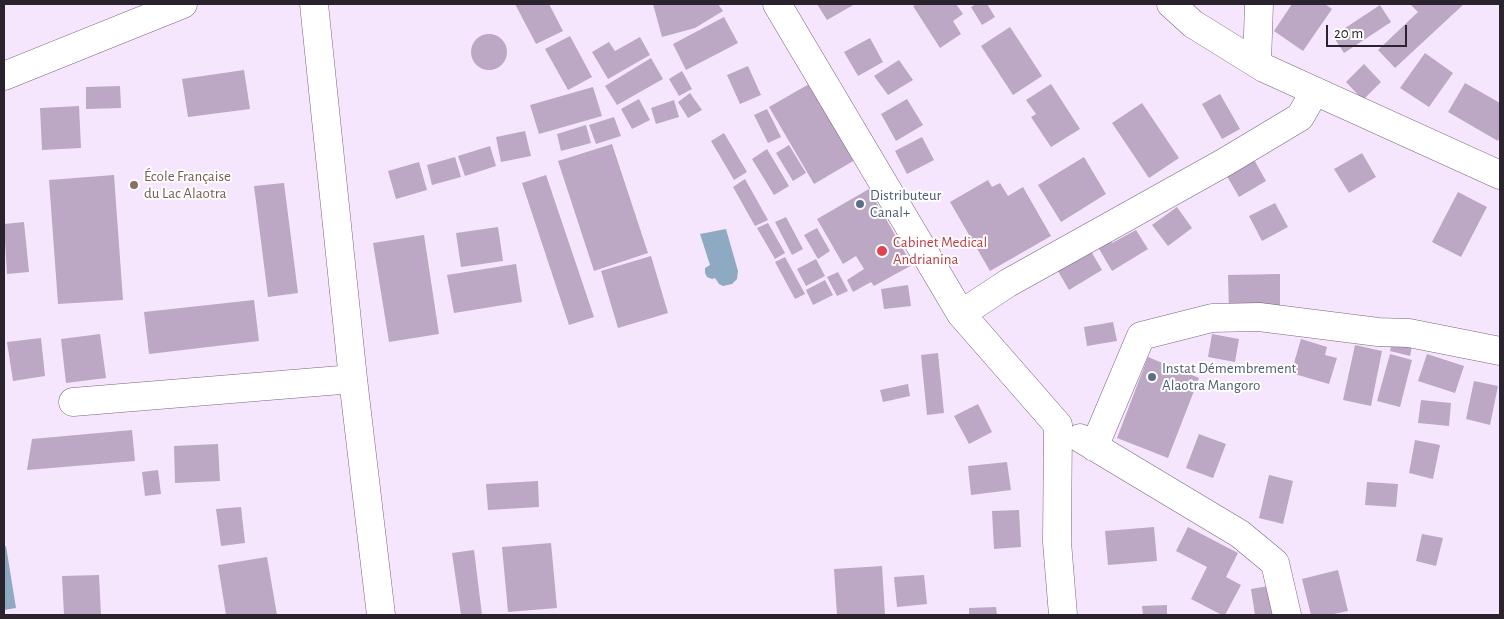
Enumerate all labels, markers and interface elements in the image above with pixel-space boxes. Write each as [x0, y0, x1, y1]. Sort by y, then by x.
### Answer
scale bar [1329, 15, 1410, 47]
text: 20 m [1334, 26, 1363, 41]
place label: École Française du Lac Alaotra [144, 167, 231, 202]
marker: École Française du Lac Alaotra [128, 179, 140, 191]
place label: Distributeur Canal+ [870, 186, 941, 221]
marker: Distributeur Canal+ [854, 198, 866, 210]
place label: Cabinet Medical Andrianina [893, 233, 987, 268]
marker: Cabinet Medical Andrianina [875, 244, 889, 258]
place label: Instat Démembrement Alaotra Mangoro [1162, 359, 1296, 394]
marker: Instat Démembrement Alaotra Mangoro [1146, 371, 1158, 383]

